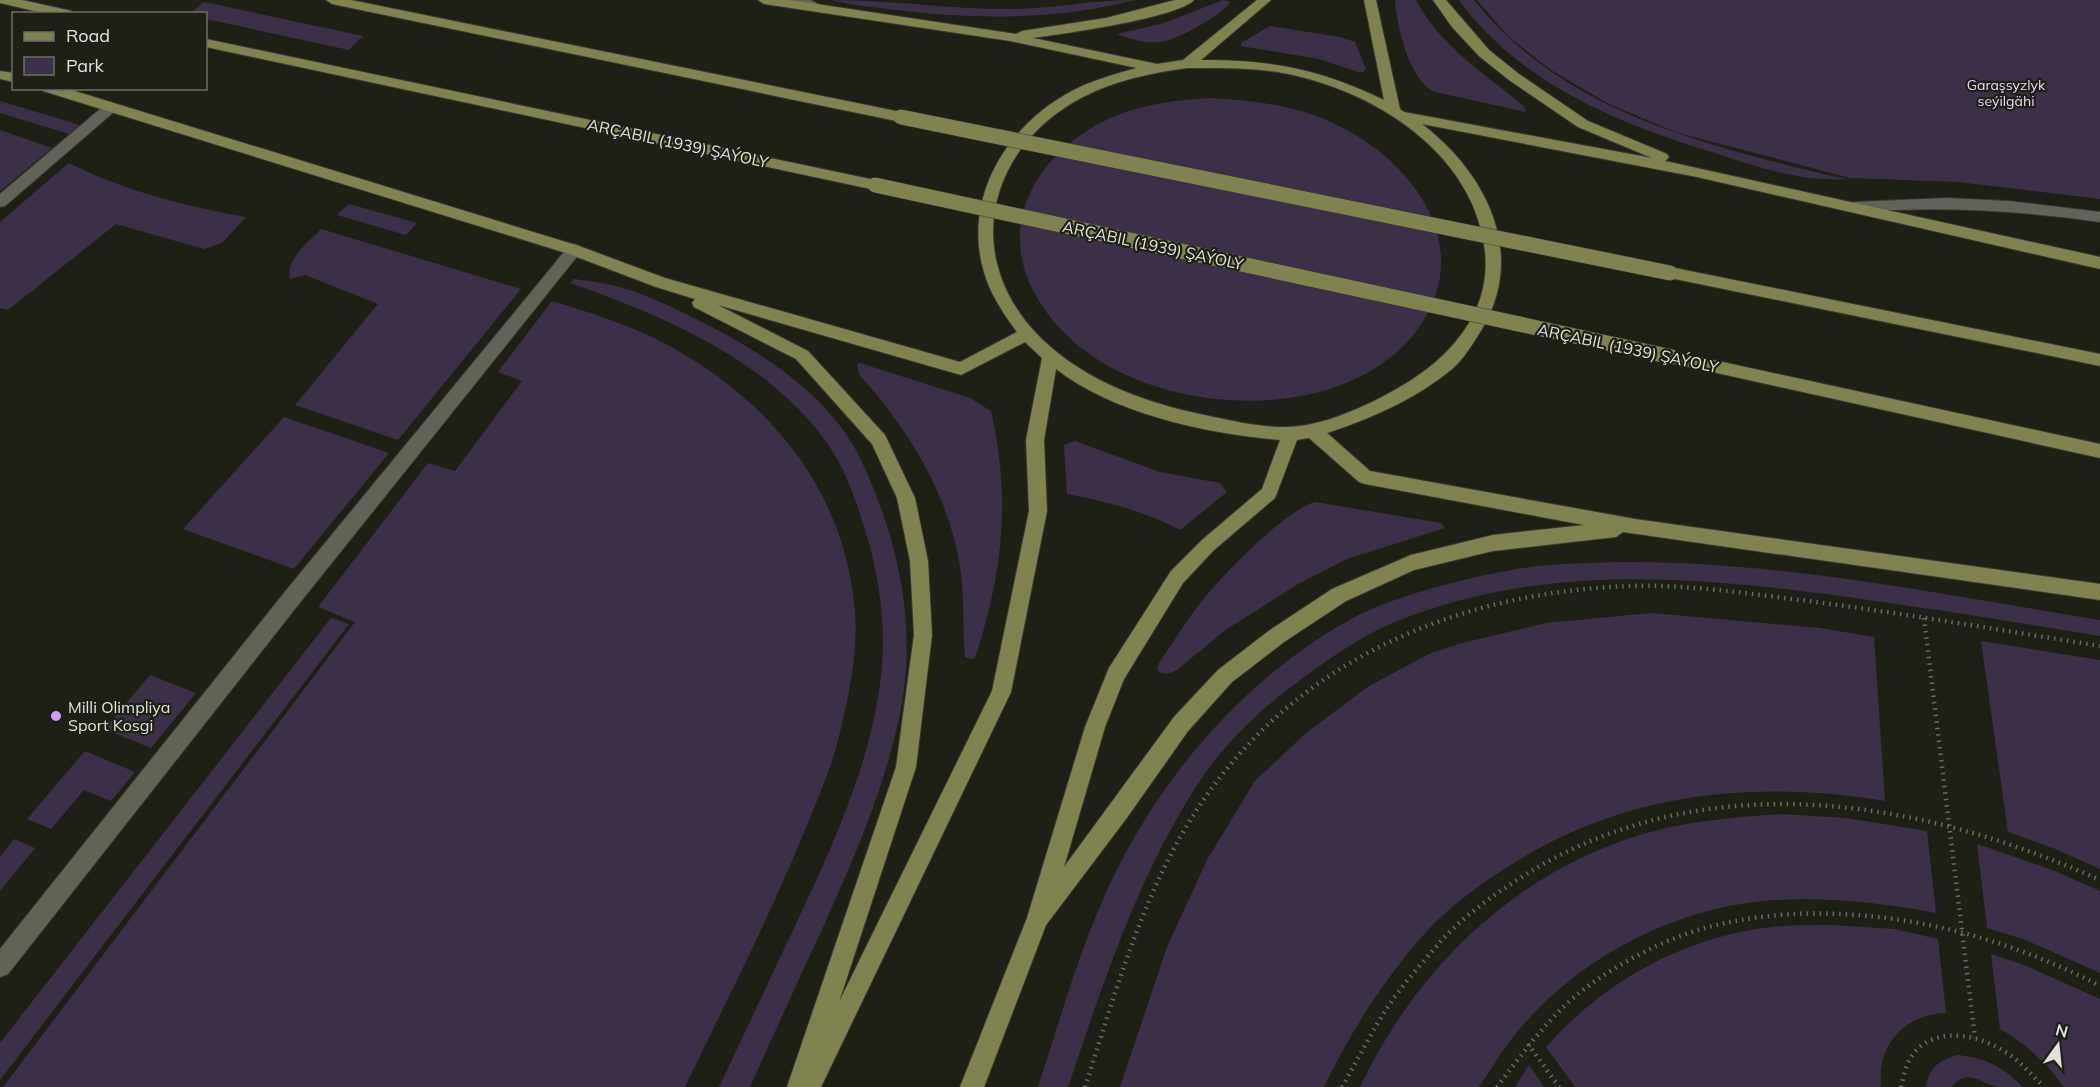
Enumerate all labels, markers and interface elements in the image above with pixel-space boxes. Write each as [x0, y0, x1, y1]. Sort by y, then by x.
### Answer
legend [12, 12, 207, 90]
text: Road [66, 24, 110, 47]
text: Park [66, 54, 105, 77]
park label: Garaşsyzlyk seýilgähi [1967, 76, 2046, 110]
street label: ARÇABIL (1939) ŞAÝOLY [586, 114, 771, 172]
street label: ARÇABIL (1939) ŞAÝOLY [1061, 216, 1246, 274]
street label: ARÇABIL (1939) ŞAÝOLY [1536, 319, 1721, 377]
place label: Milli Olimpliya Sport Kosgi [68, 697, 170, 735]
marker: Milli Olimpliya Sport Kosgi [49, 709, 63, 723]
north arrow [2028, 1015, 2088, 1075]
text: N [2053, 1019, 2070, 1042]

